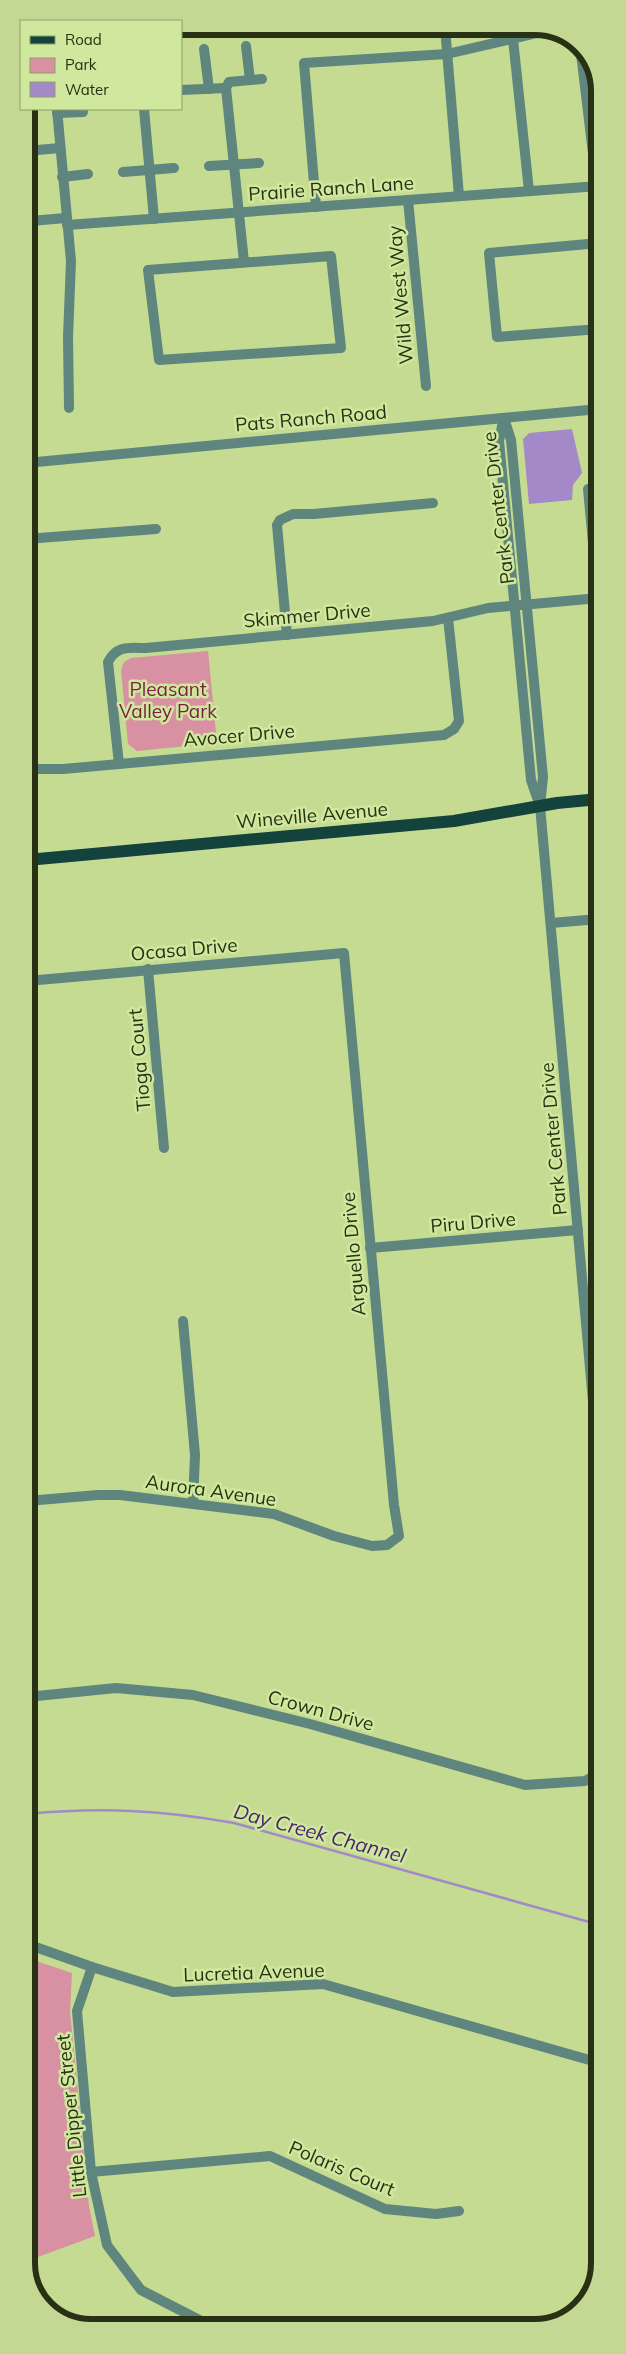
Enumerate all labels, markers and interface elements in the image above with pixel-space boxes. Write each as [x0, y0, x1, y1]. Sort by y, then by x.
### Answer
legend [20, 20, 182, 110]
text: Road [65, 30, 102, 49]
text: Park [65, 55, 97, 74]
text: Water [65, 80, 109, 99]
street label: Prairie Ranch Lane [247, 170, 415, 206]
street label: Wild West Way [382, 225, 418, 365]
street label: Pats Ranch Road [234, 399, 388, 437]
street label: Park Center Drive [477, 430, 519, 586]
street label: Skimmer Drive [242, 597, 372, 633]
park label: Pleasant Valley Park [119, 677, 217, 723]
street label: Avocer Drive [182, 718, 296, 752]
street label: Wineville Avenue [235, 796, 389, 834]
street label: Ocasa Drive [130, 932, 238, 966]
street label: Tioga Court [123, 1007, 155, 1112]
street label: Park Center Drive [534, 1062, 572, 1216]
street label: Arguello Drive [336, 1191, 370, 1317]
street label: Piru Drive [429, 1206, 517, 1238]
street label: Aurora Avenue [144, 1469, 278, 1511]
street label: Crown Drive [265, 1684, 377, 1736]
water label: Day Creek Channel [231, 1798, 409, 1868]
street label: Lucretia Avenue [183, 1958, 325, 1986]
street label: Little Dipper Street [50, 2033, 92, 2199]
street label: Polaris Court [285, 2135, 399, 2201]

